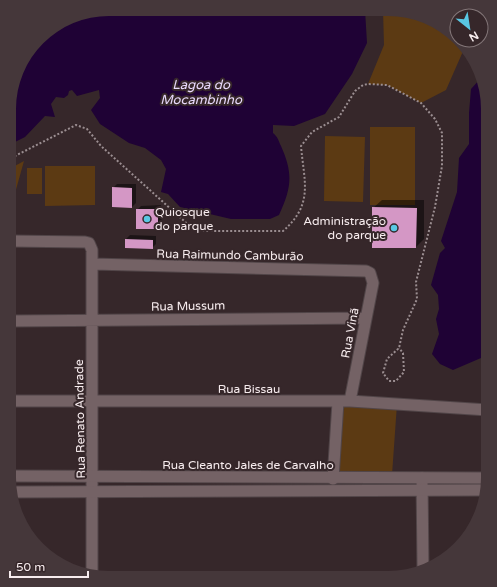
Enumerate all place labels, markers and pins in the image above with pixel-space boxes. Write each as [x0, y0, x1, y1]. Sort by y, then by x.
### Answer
place label: Quiosque do parque [155, 205, 214, 233]
marker: Quiosque do parque [142, 214, 152, 224]
place label: Administração do parque [303, 214, 386, 242]
marker: Administração do parque [389, 223, 399, 233]

